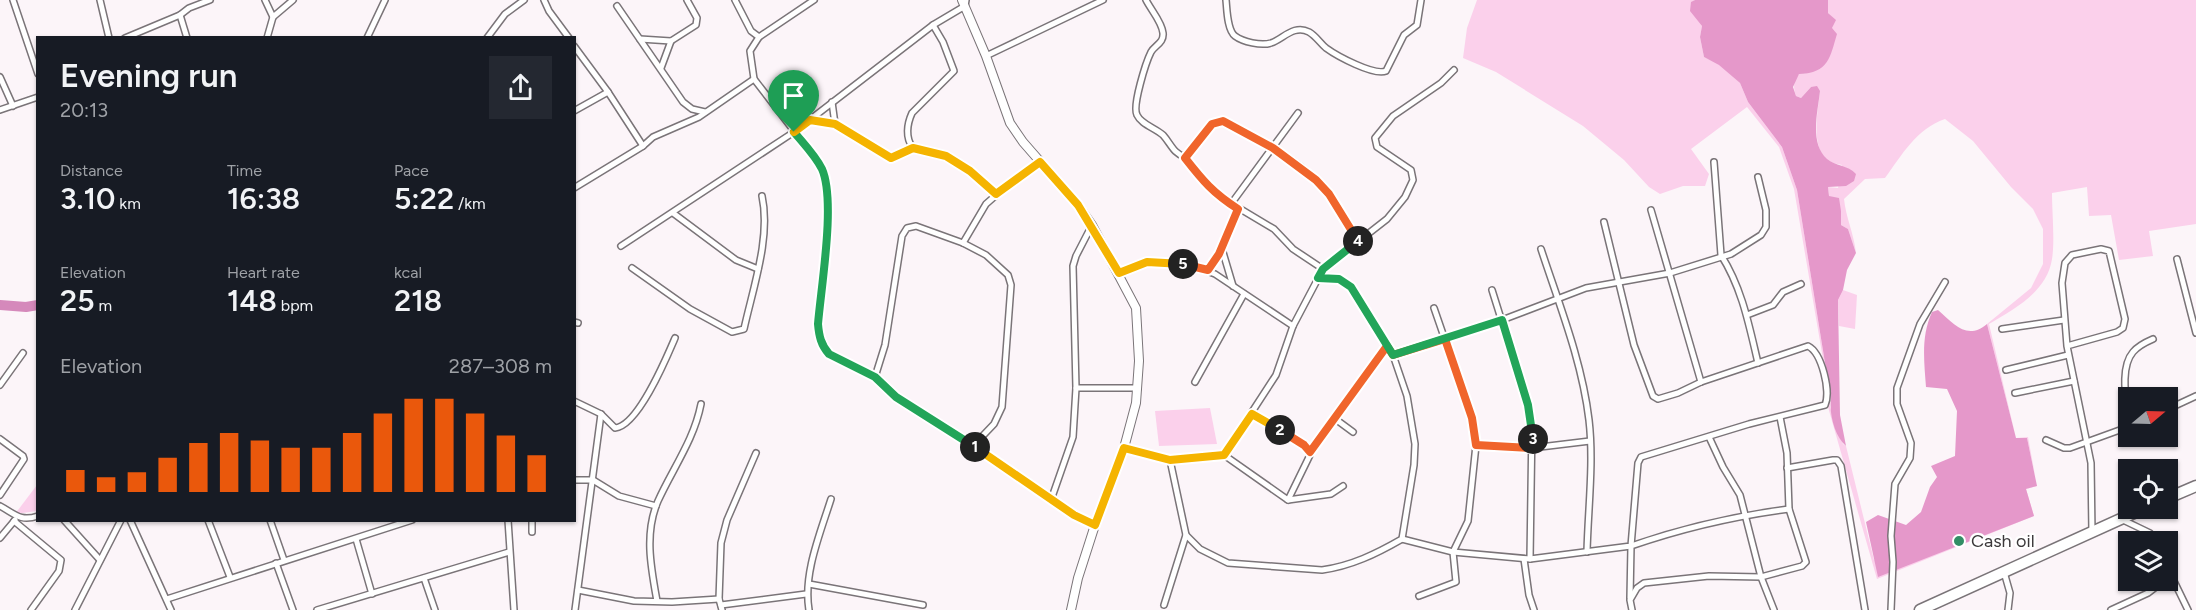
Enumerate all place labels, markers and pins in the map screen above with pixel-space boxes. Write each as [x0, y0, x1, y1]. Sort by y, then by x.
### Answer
pin [768, 70, 819, 132]
pin: 4 [1343, 226, 1373, 256]
pin: 5 [1168, 249, 1198, 279]
pin: 2 [1265, 415, 1295, 445]
pin: 3 [1518, 424, 1548, 454]
pin: 1 [960, 432, 990, 462]
place label: Cash oil [1971, 530, 2035, 552]
marker: Cash oil [1952, 534, 1966, 548]

